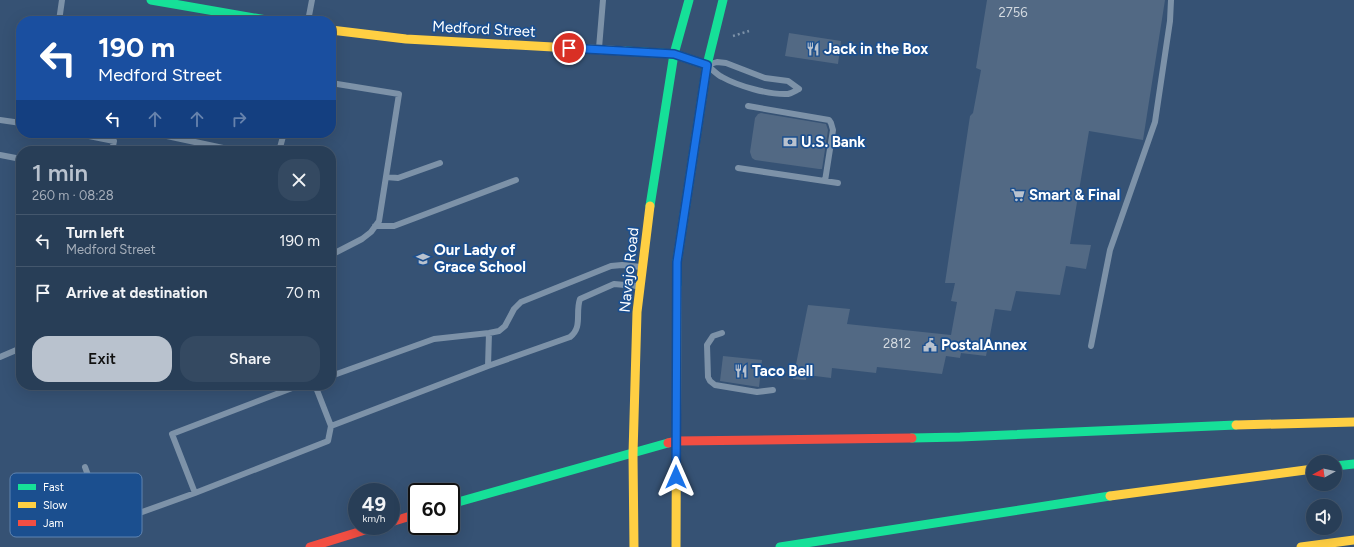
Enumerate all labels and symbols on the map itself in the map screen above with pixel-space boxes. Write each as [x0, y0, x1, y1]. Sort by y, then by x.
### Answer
house number: 2756 [998, 5, 1028, 20]
street label: Medford Street [432, 17, 536, 41]
pin [552, 31, 586, 65]
place label: Jack in the Box [824, 40, 928, 58]
restaurant icon: Jack in the Box [805, 41, 821, 57]
place label: U.S. Bank [801, 133, 865, 151]
bank icon: U.S. Bank [782, 134, 798, 150]
place label: Smart & Final [1029, 186, 1120, 204]
supermarket icon: Smart & Final [1010, 187, 1026, 203]
street label: Navajo Road [616, 227, 642, 313]
place label: Our Lady of Grace School [434, 241, 526, 276]
school or university icon: Our Lady of Grace School [415, 251, 431, 267]
house number: 2812 [883, 336, 911, 351]
place label: PostalAnnex [941, 336, 1027, 354]
public building icon: PostalAnnex [922, 337, 938, 353]
place label: Taco Bell [752, 362, 813, 380]
restaurant icon: Taco Bell [733, 363, 749, 379]
north arrow [1306, 455, 1342, 491]
position arrow [655, 456, 697, 498]
legend [10, 473, 142, 537]
text: Fast [43, 481, 64, 494]
speed limit sign: 60 [408, 483, 460, 535]
text: Slow [43, 499, 67, 512]
text: Jam [43, 517, 64, 530]

